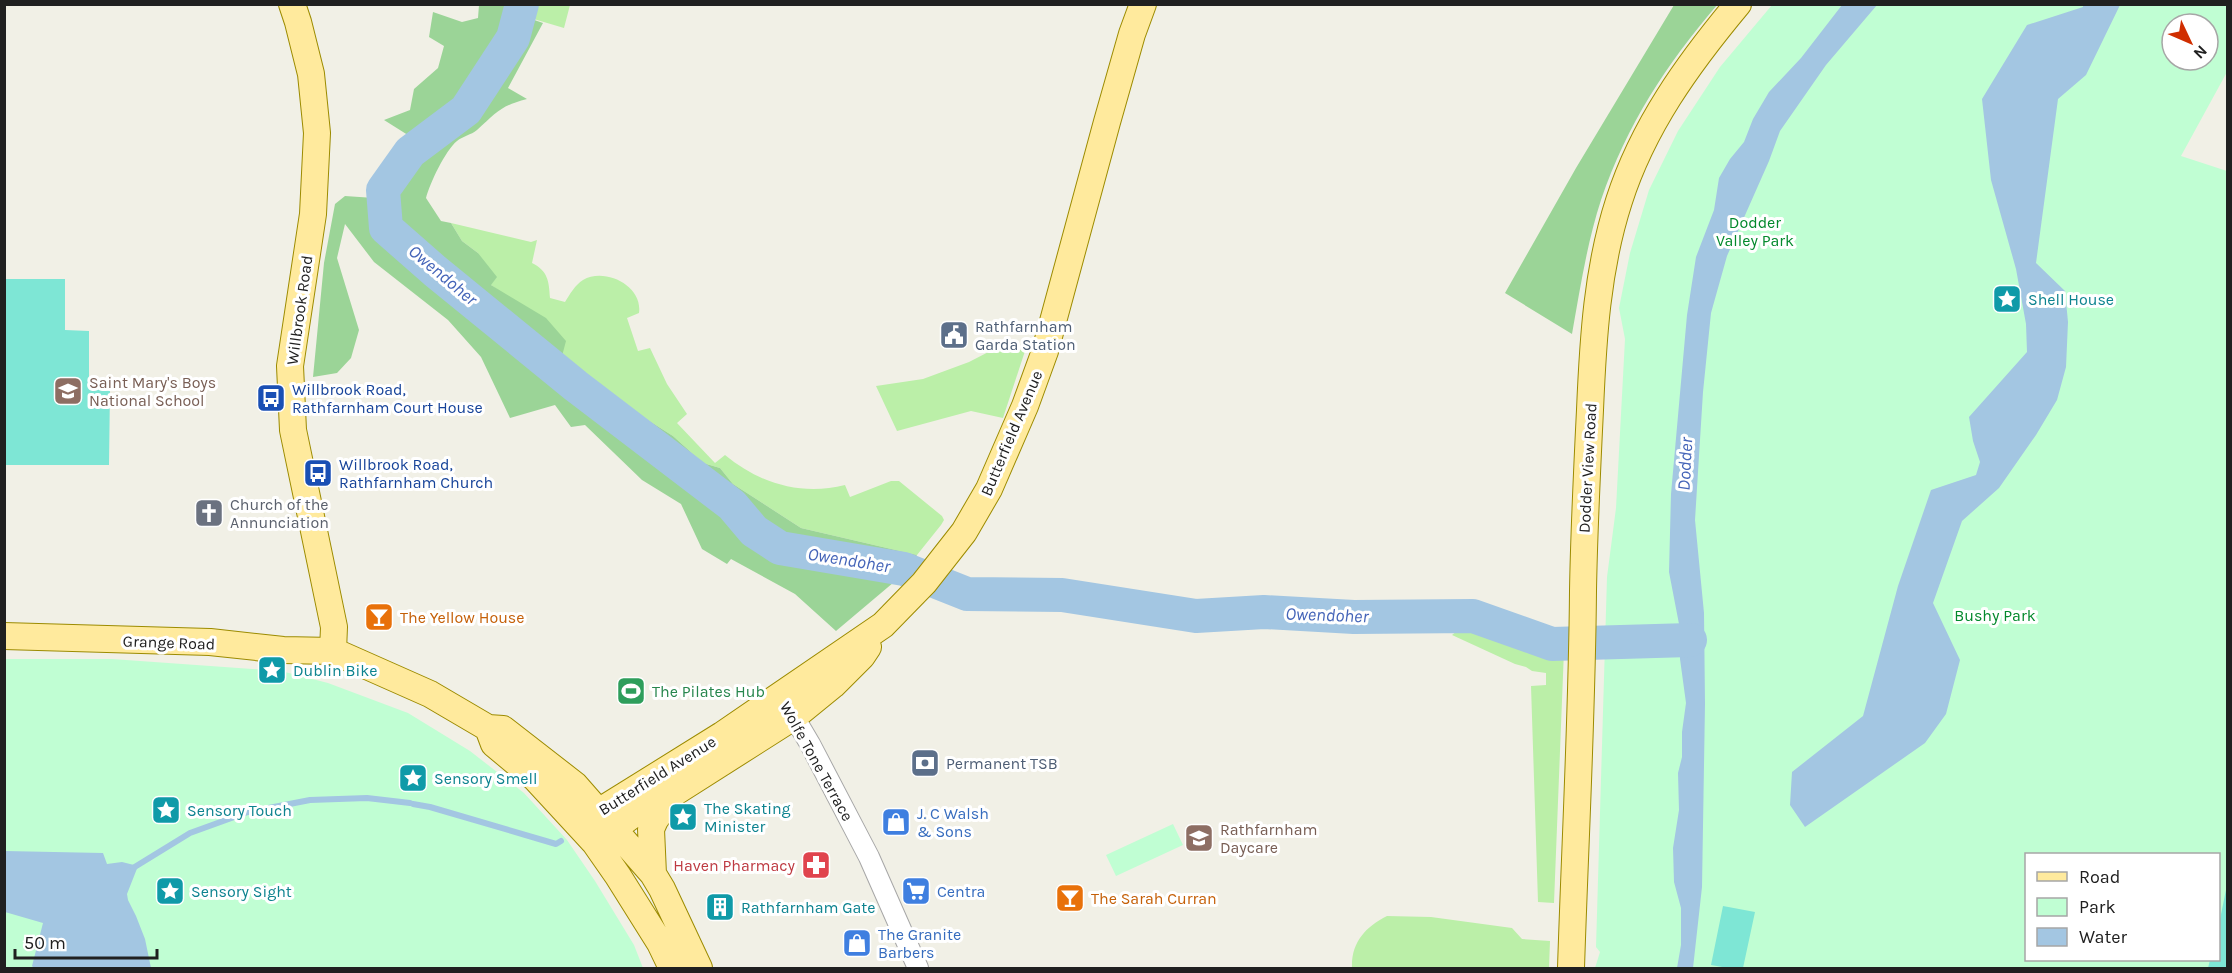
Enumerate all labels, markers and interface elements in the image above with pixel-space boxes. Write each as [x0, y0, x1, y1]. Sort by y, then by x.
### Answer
north arrow [2160, 12, 2220, 72]
text: N [2190, 41, 2211, 63]
park label: Dodder Valley Park [1716, 213, 1794, 250]
water label: Owendoher [404, 240, 483, 311]
street label: Willbrook Road [282, 254, 317, 366]
place icon: Shell House [1991, 283, 2023, 315]
place label: Shell House [2028, 290, 2114, 309]
place label: Rathfarnham Garda Station [975, 317, 1076, 354]
public building icon: Rathfarnham Garda Station [938, 319, 970, 351]
street label: Butterfield Avenue [976, 368, 1046, 499]
place label: Saint Mary's Boys National School [89, 373, 216, 410]
school or university icon: Saint Mary's Boys National School [52, 375, 84, 407]
place label: Willbrook Road, Rathfarnham Court House [292, 380, 483, 417]
bus stop icon: Willbrook Road, Rathfarnham Court House [255, 382, 287, 414]
street label: Dodder View Road [1575, 402, 1600, 534]
water label: Dodder [1673, 436, 1697, 491]
place label: Willbrook Road, Rathfarnham Church [339, 455, 493, 492]
bus stop icon: Willbrook Road, Rathfarnham Church [302, 457, 334, 489]
place label: Church of the Annunciation [230, 495, 329, 532]
church icon: Church of the Annunciation [193, 497, 225, 529]
water label: Owendoher [806, 543, 893, 577]
bar icon: The Yellow House [363, 601, 395, 633]
water label: Owendoher [1285, 603, 1370, 627]
park label: Bushy Park [1954, 606, 2036, 625]
place label: The Yellow House [400, 608, 524, 627]
street label: Grange Road [122, 631, 216, 654]
place icon: Dublin Bike [256, 654, 288, 686]
place label: Dublin Bike [293, 661, 377, 680]
sports icon: The Pilates Hub [615, 675, 647, 707]
place label: The Pilates Hub [652, 682, 765, 701]
street label: Wolfe Tone Terrace [776, 698, 857, 824]
street label: Butterfield Avenue [595, 732, 719, 819]
bank icon: Permanent TSB [909, 747, 941, 779]
place label: Permanent TSB [946, 754, 1058, 773]
place icon: Sensory Smell [397, 762, 429, 794]
place label: Sensory Smell [434, 769, 538, 788]
place icon: Sensory Touch [150, 794, 182, 826]
place label: The Skating Minister [704, 799, 791, 836]
place label: Sensory Touch [187, 801, 292, 820]
place icon: The Skating Minister [667, 801, 699, 833]
place label: J. C Walsh & Sons [917, 804, 989, 841]
shop icon: J. C Walsh & Sons [880, 806, 912, 838]
place label: Rathfarnham Daycare [1220, 820, 1317, 857]
school or university icon: Rathfarnham Daycare [1183, 822, 1215, 854]
pharmacy icon: Haven Pharmacy [800, 849, 832, 881]
legend [2025, 853, 2220, 961]
place label: Haven Pharmacy [673, 856, 796, 875]
text: Road [2079, 866, 2120, 888]
place icon: Sensory Sight [154, 875, 186, 907]
supermarket icon: Centra [900, 875, 932, 907]
place label: Sensory Sight [191, 882, 292, 901]
place label: Centra [937, 882, 985, 901]
bar icon: The Sarah Curran [1054, 882, 1086, 914]
place label: The Sarah Curran [1091, 889, 1217, 908]
building icon: Rathfarnham Gate [704, 891, 736, 923]
text: Park [2079, 896, 2116, 918]
place label: Rathfarnham Gate [741, 898, 876, 917]
scale bar [15, 922, 158, 960]
place label: The Granite Barbers [878, 925, 961, 962]
text: Water [2079, 926, 2127, 948]
shop icon: The Granite Barbers [841, 927, 873, 959]
text: 50 m [24, 932, 66, 954]

